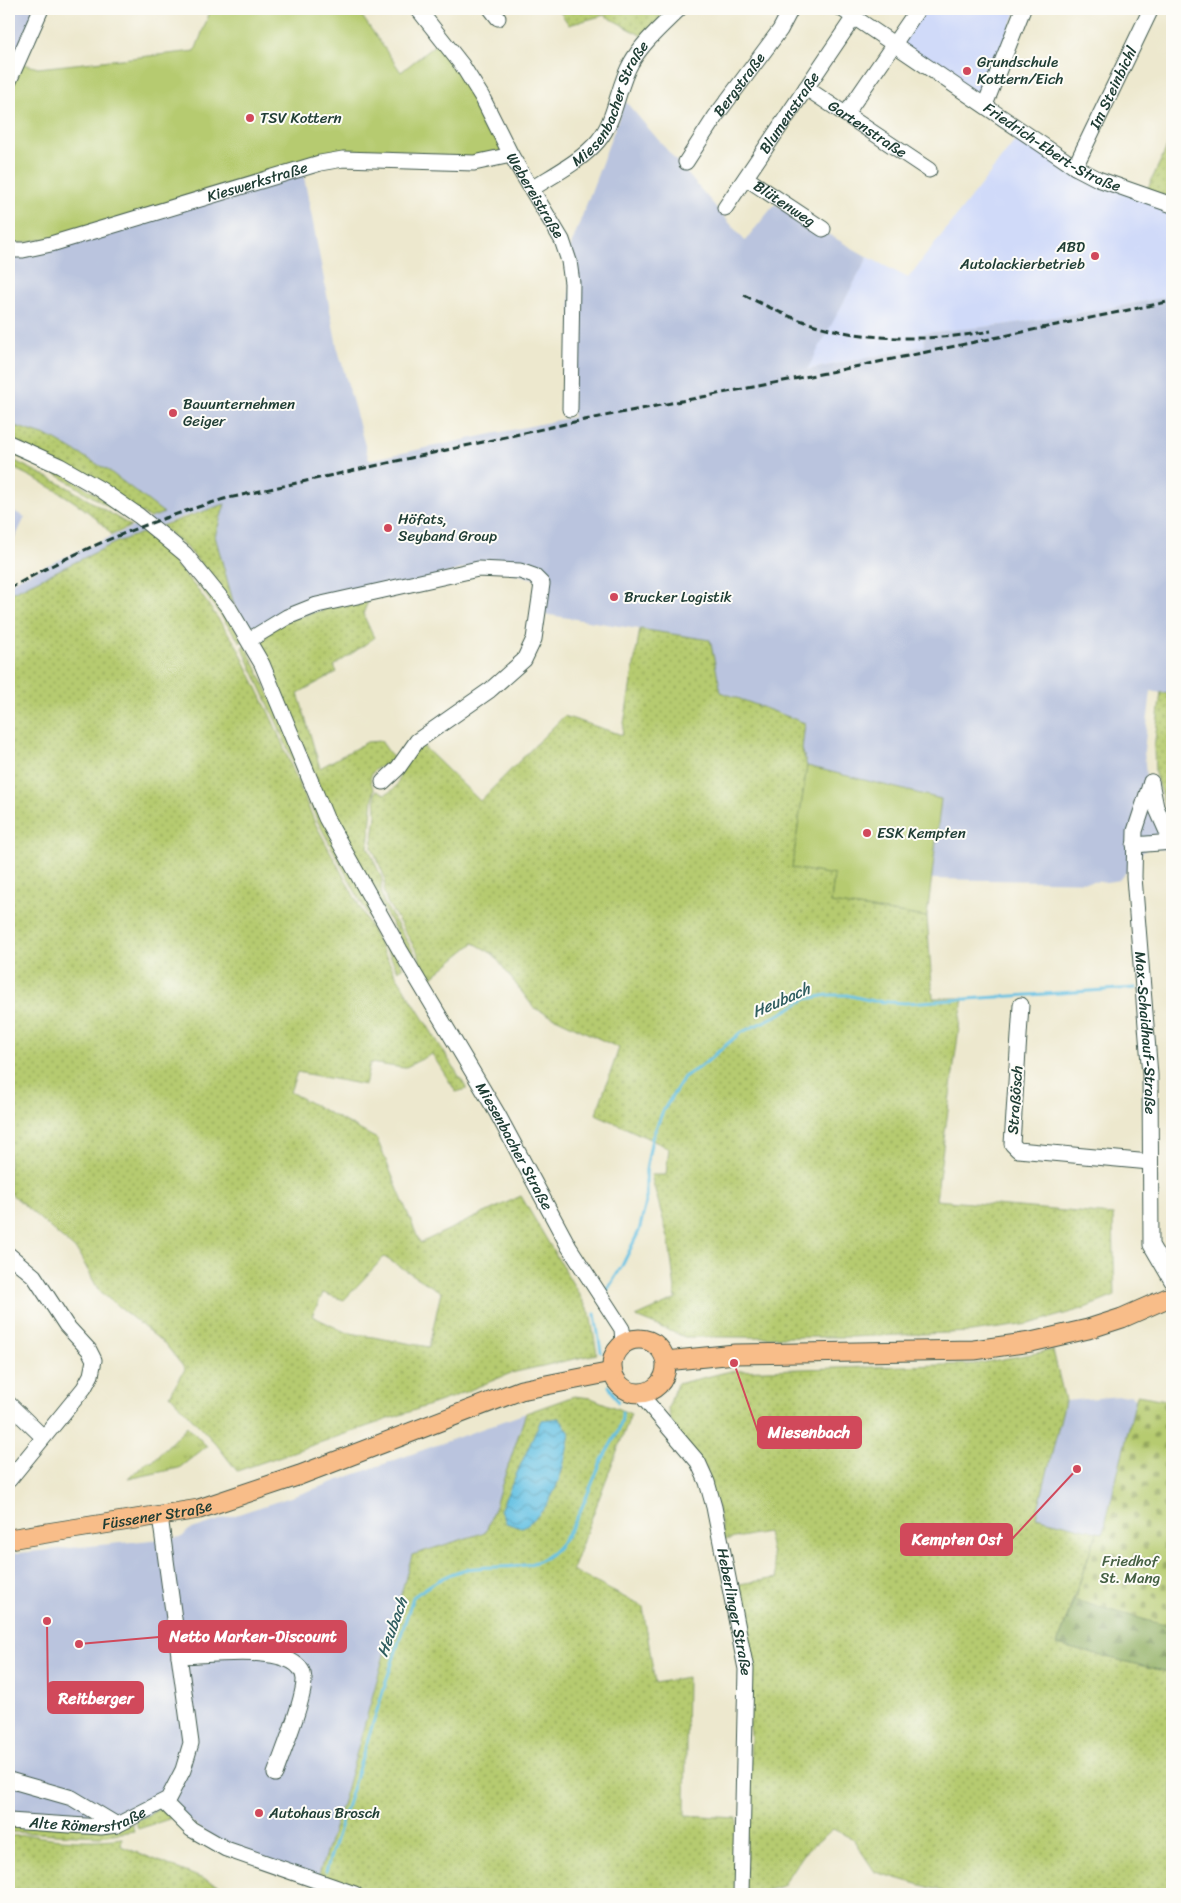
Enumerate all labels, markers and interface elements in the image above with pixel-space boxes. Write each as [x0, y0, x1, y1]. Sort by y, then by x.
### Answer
street label: Miesenbacher Straße [566, 34, 656, 173]
street label: Im Steinbichl [1082, 41, 1145, 135]
street label: Bergstraße [706, 47, 772, 122]
place label: Grundschule Kottern/Eich [977, 49, 1063, 92]
marker: Grundschule Kottern/Eich [961, 65, 973, 77]
street label: Blumenstraße [752, 66, 827, 159]
street label: Gartenstraße [823, 93, 913, 165]
street label: Friedrich-Ebert-Straße [978, 95, 1125, 199]
place label: TSV Kottern [260, 105, 342, 131]
marker: TSV Kottern [244, 112, 256, 124]
street label: Webereistraße [499, 147, 571, 244]
street label: Kieswerkstraße [204, 154, 311, 209]
street label: Blütenweg [748, 173, 821, 234]
place label: ABD Autolackierbetrieb [959, 234, 1085, 277]
marker: ABD Autolackierbetrieb [1089, 250, 1101, 262]
place label: Bauunternehmen Geiger [183, 391, 295, 434]
marker: Bauunternehmen Geiger [167, 407, 179, 419]
place label: Höfats, Seyband Group [398, 506, 497, 549]
marker: Höfats, Seyband Group [382, 522, 394, 534]
place label: Brucker Logistik [624, 584, 732, 610]
marker: Brucker Logistik [608, 591, 620, 603]
place label: ESK Kempten [877, 820, 966, 846]
marker: ESK Kempten [861, 827, 873, 839]
street label: Max-Schaidhauf-Straße [1127, 950, 1163, 1115]
water label: Heubach [747, 974, 816, 1026]
street label: Straßösch [1000, 1064, 1030, 1135]
street label: Miesenbacher Straße [468, 1077, 560, 1215]
callout: Miesenbach [758, 1417, 861, 1448]
text: Miesenbach [767, 1418, 851, 1447]
street label: Füssener Straße [100, 1492, 216, 1537]
callout: Kempten Ost [901, 1524, 1012, 1555]
text: Kempten Ost [911, 1525, 1004, 1554]
street label: Heberlinger Straße [709, 1546, 759, 1676]
park label: Friedhof St. Mang [1100, 1548, 1160, 1591]
water label: Heubach [368, 1592, 417, 1661]
callout: Netto Marken-Discount [159, 1621, 346, 1652]
text: Netto Marken-Discount [168, 1622, 337, 1651]
callout: Reitberger [48, 1682, 143, 1713]
text: Reitberger [57, 1684, 135, 1713]
street label: Alte Römerstraße [28, 1799, 151, 1840]
place label: Autohaus Brosch [268, 1800, 380, 1826]
marker: Autohaus Brosch [253, 1807, 265, 1819]

